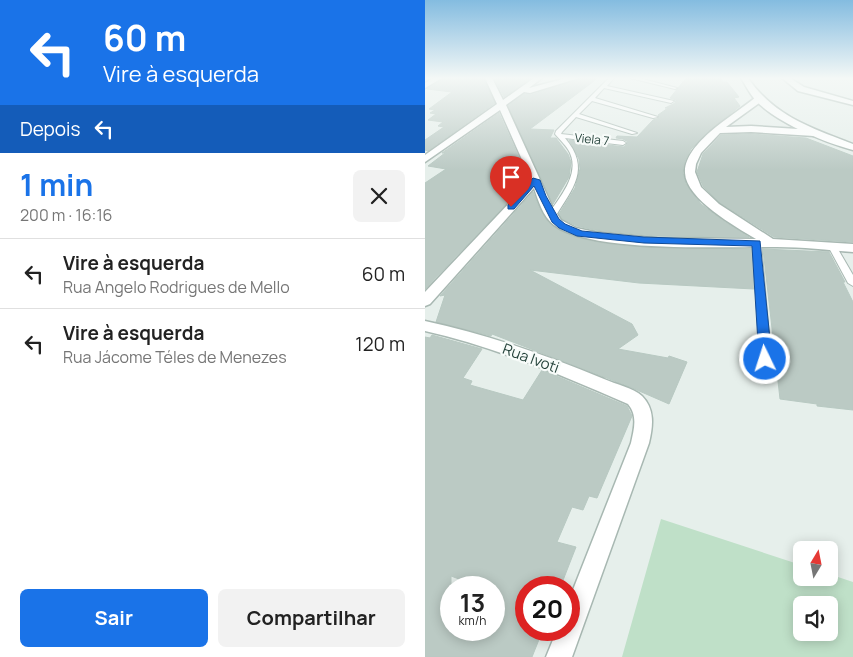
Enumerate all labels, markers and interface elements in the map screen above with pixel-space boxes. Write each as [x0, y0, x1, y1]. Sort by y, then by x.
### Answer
text: 60 m [103, 14, 186, 62]
icon: left [20, 20, 85, 85]
text: Vire à esquerda [103, 59, 259, 89]
icon: left [90, 115, 118, 143]
text: Depois [20, 116, 80, 142]
street label: Viela 7 [574, 129, 610, 149]
pin [490, 156, 532, 207]
icon: arrive [497, 163, 525, 191]
text: 1 min [20, 164, 93, 205]
button: close [353, 170, 405, 222]
text: 200 m · 16:16 [20, 204, 113, 226]
text: Vire à esquerda [63, 250, 204, 276]
icon: left [20, 260, 48, 288]
text: 60 m [362, 261, 405, 287]
text: Rua Angelo Rodrigues de Mello [63, 276, 290, 298]
text: Vire à esquerda [63, 320, 204, 346]
icon: left [20, 330, 48, 358]
text: 120 m [355, 331, 405, 357]
position arrow [738, 332, 790, 384]
street label: Rua Ivoti [500, 338, 562, 378]
text: Rua Jácome Téles de Menezes [63, 346, 287, 368]
north arrow [793, 541, 837, 586]
map controls [793, 541, 838, 641]
speed limit sign: 20 [515, 576, 580, 641]
text: 13 [460, 585, 485, 620]
button: Sair [20, 589, 208, 647]
button: Compartilhar [218, 589, 405, 647]
button: sound [793, 596, 838, 641]
text: km/h [459, 612, 486, 629]

